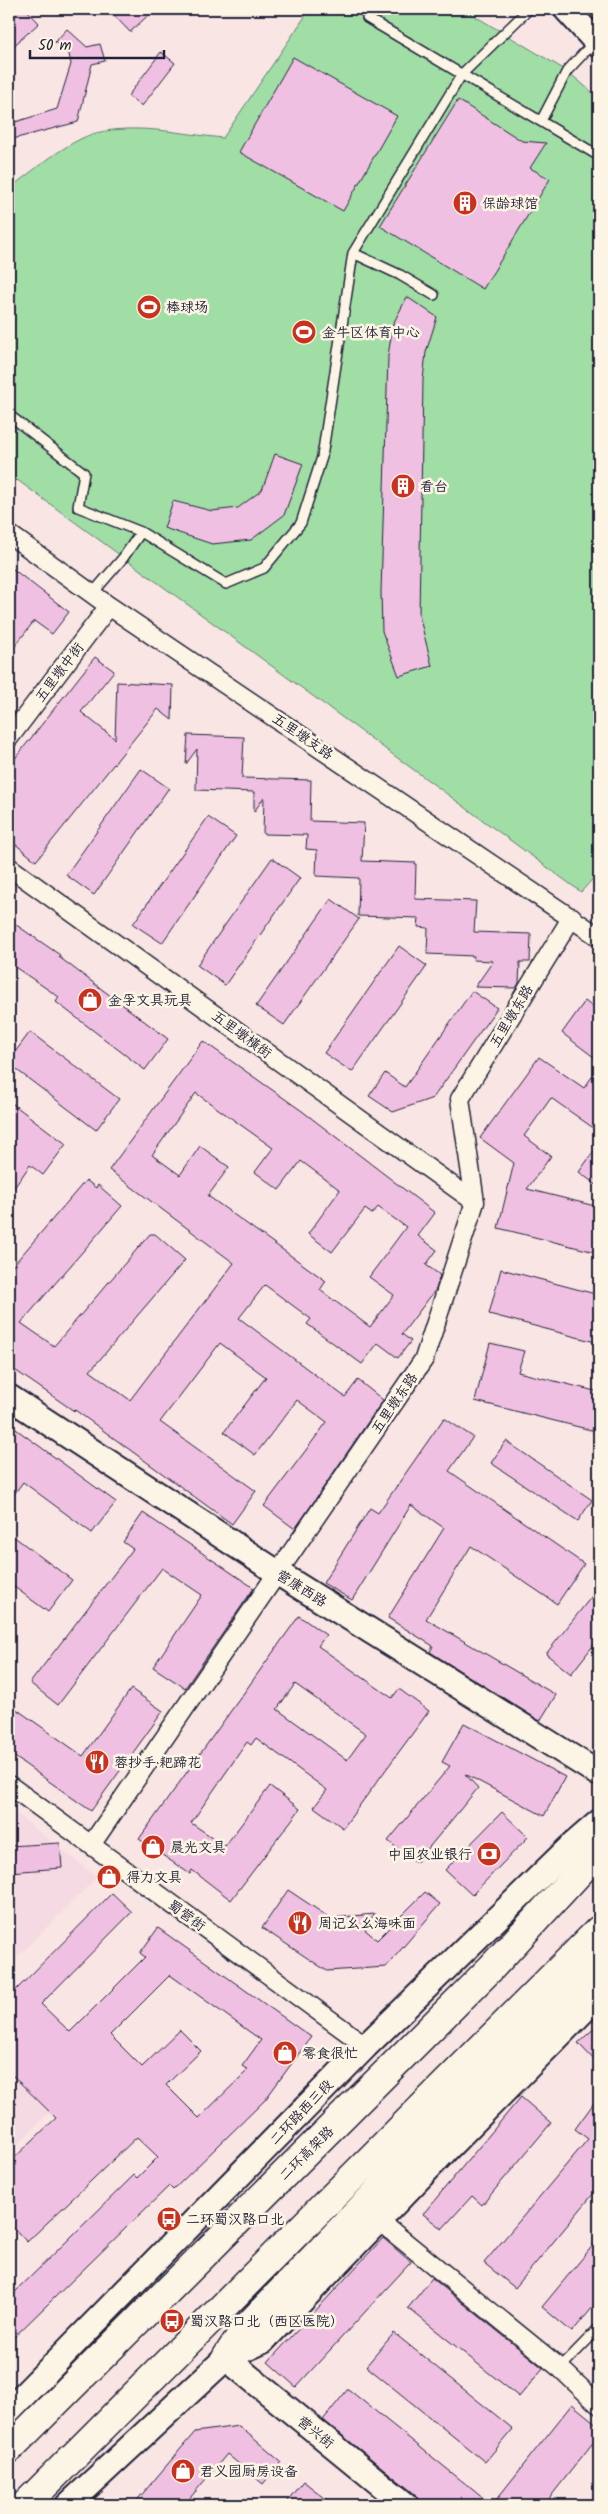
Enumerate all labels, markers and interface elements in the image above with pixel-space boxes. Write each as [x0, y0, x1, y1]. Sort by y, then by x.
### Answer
scale bar [30, 28, 164, 60]
text: 50 m [38, 34, 72, 58]
building icon: 保龄球馆 [452, 190, 478, 216]
place label: 保龄球馆 [482, 193, 538, 215]
sports icon: 棒球场 [136, 294, 162, 320]
place label: 棒球场 [166, 297, 208, 319]
sports icon: 金牛区体育中心 [291, 319, 317, 345]
place label: 金牛区体育中心 [322, 322, 420, 344]
building icon: 看台 [390, 473, 416, 499]
place label: 看台 [420, 476, 448, 498]
street label: 五里墩中街 [30, 638, 90, 707]
street label: 五里墩支路 [267, 708, 338, 766]
street label: 五里墩东路 [484, 981, 539, 1052]
shop icon: 金孚文具玩具 [77, 987, 103, 1013]
place label: 金孚文具玩具 [108, 990, 192, 1012]
street label: 五里墩横街 [207, 1005, 276, 1064]
street label: 五里墩东路 [366, 1368, 424, 1439]
street label: 营康西路 [272, 1565, 331, 1613]
restaurant icon: 蓉抄手·耙蹄花 [84, 1749, 110, 1775]
place label: 蓉抄手·耙蹄花 [114, 1752, 201, 1774]
shop icon: 晨光文具 [140, 1834, 166, 1860]
place label: 晨光文具 [170, 1837, 226, 1859]
bank icon: 中国农业银行 [476, 1841, 502, 1867]
place label: 中国农业银行 [388, 1844, 472, 1866]
shop icon: 得力文具 [96, 1864, 122, 1890]
place label: 得力文具 [126, 1867, 182, 1889]
street label: 蜀营街 [163, 1895, 210, 1937]
restaurant icon: 周记幺幺海味面 [287, 1910, 313, 1936]
place label: 周记幺幺海味面 [318, 1913, 416, 1935]
shop icon: 零食很忙 [272, 2040, 298, 2066]
place label: 零食很忙 [302, 2043, 358, 2065]
street label: 二环路西三段 [265, 2075, 339, 2151]
street label: 二环高架路 [274, 2121, 339, 2186]
bus stop icon: 二环蜀汉路口北 [156, 2206, 182, 2232]
place label: 二环蜀汉路口北 [186, 2209, 284, 2231]
bus stop icon: 蜀汉路口北（西区医院） [159, 2308, 185, 2334]
place label: 蜀汉路口北（西区医院） [190, 2311, 344, 2333]
street label: 营兴街 [292, 2411, 339, 2455]
shop icon: 君义园厨房设备 [170, 2458, 196, 2484]
place label: 君义园厨房设备 [200, 2461, 298, 2483]

